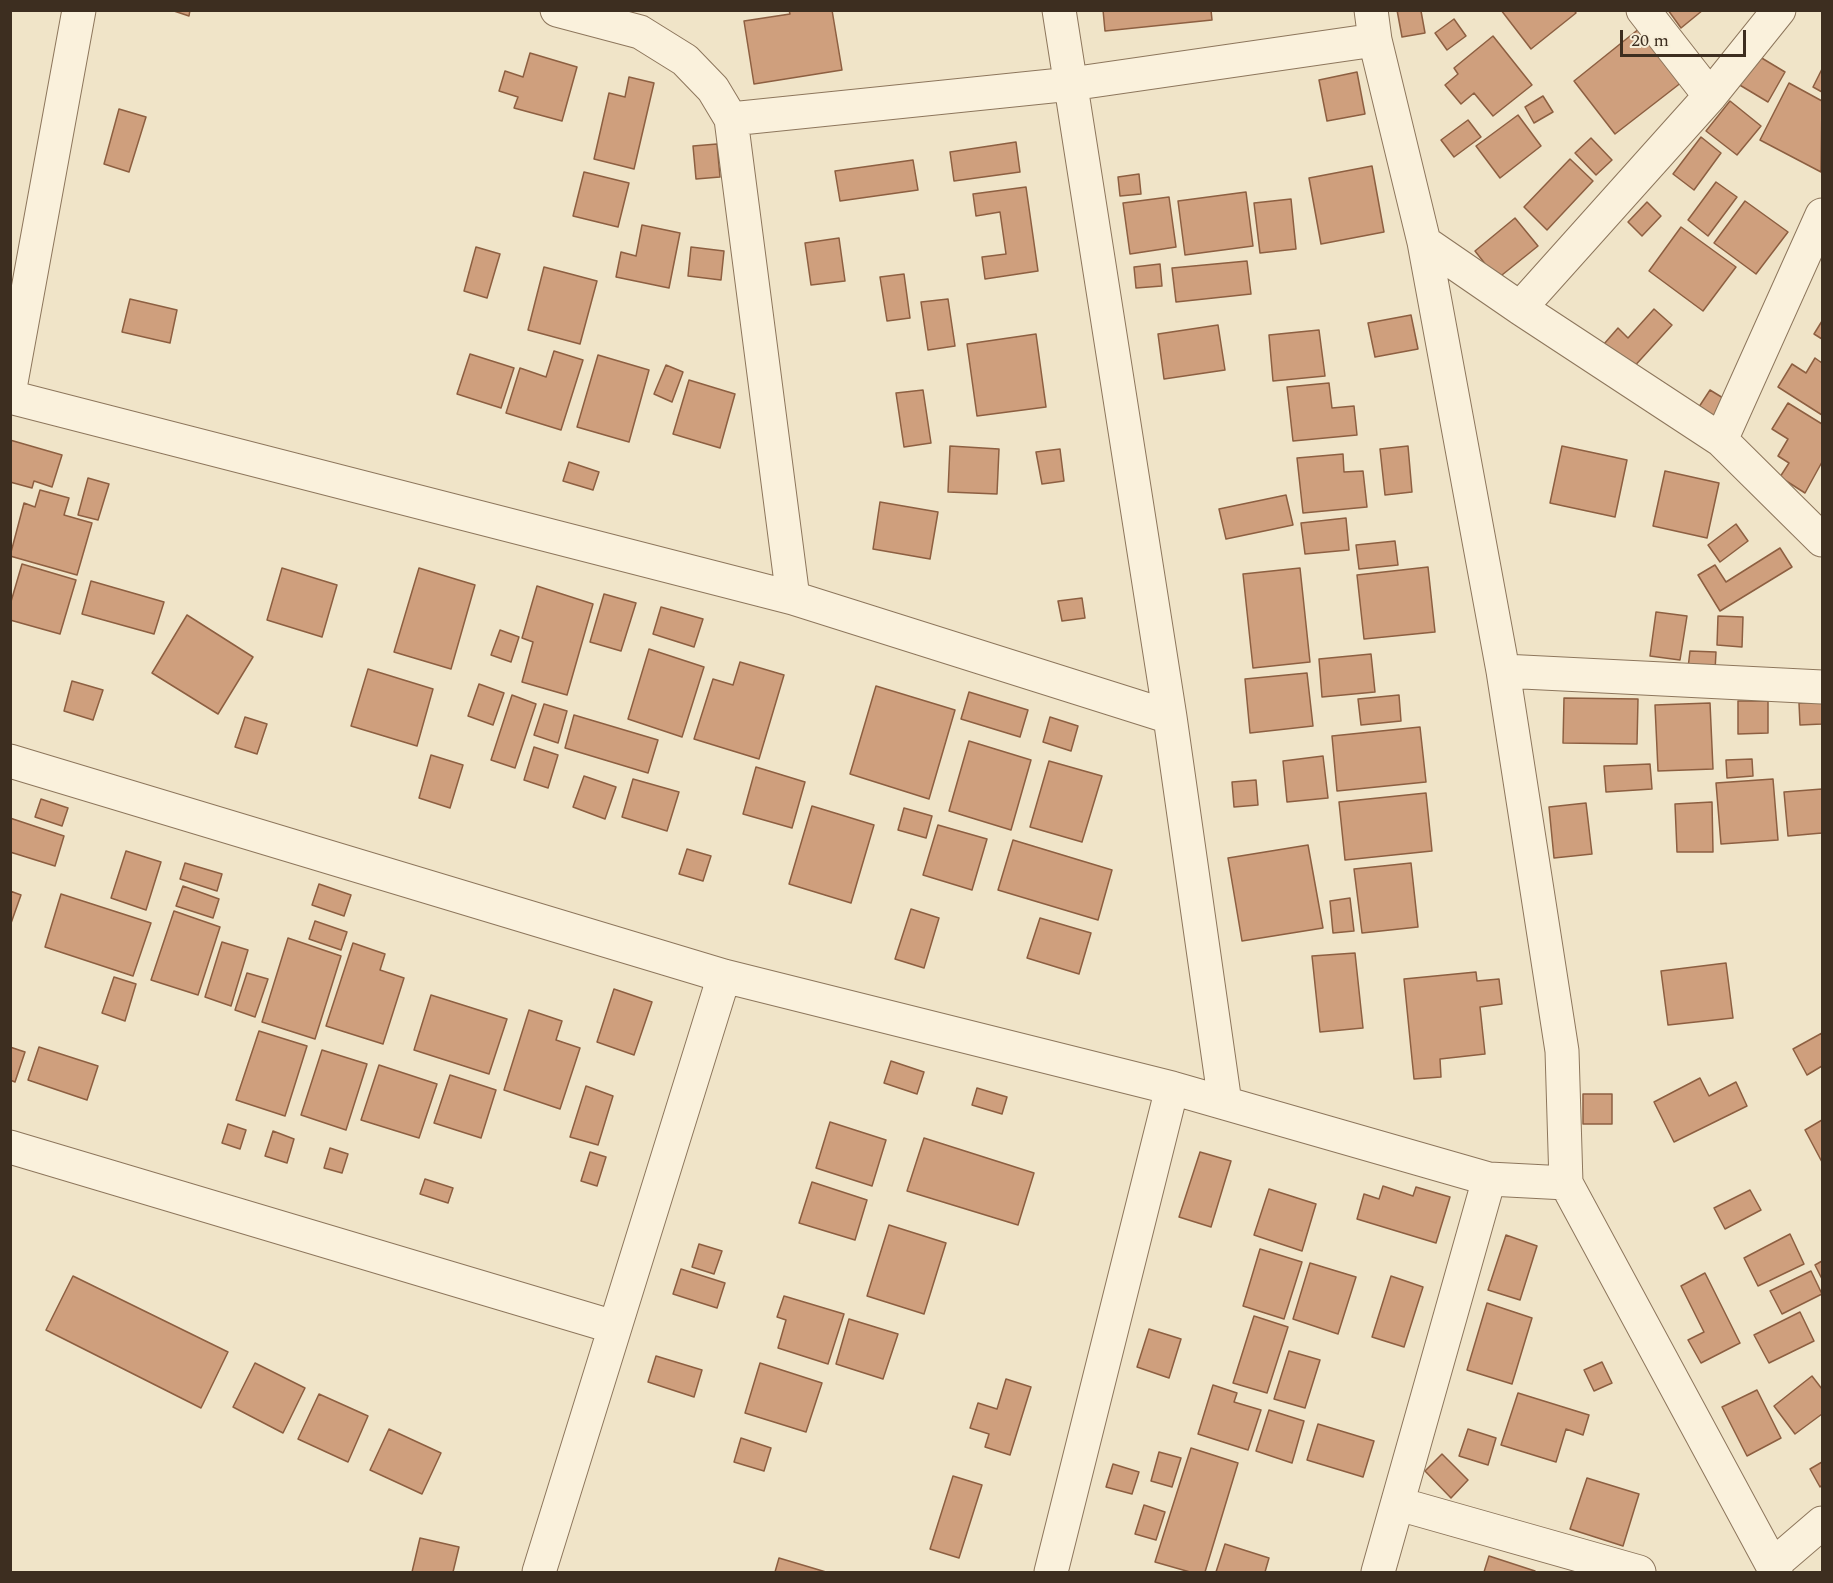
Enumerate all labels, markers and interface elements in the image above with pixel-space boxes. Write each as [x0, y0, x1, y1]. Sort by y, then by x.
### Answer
scale bar [1623, 18, 1749, 56]
text: 20 m [1631, 27, 1669, 54]

